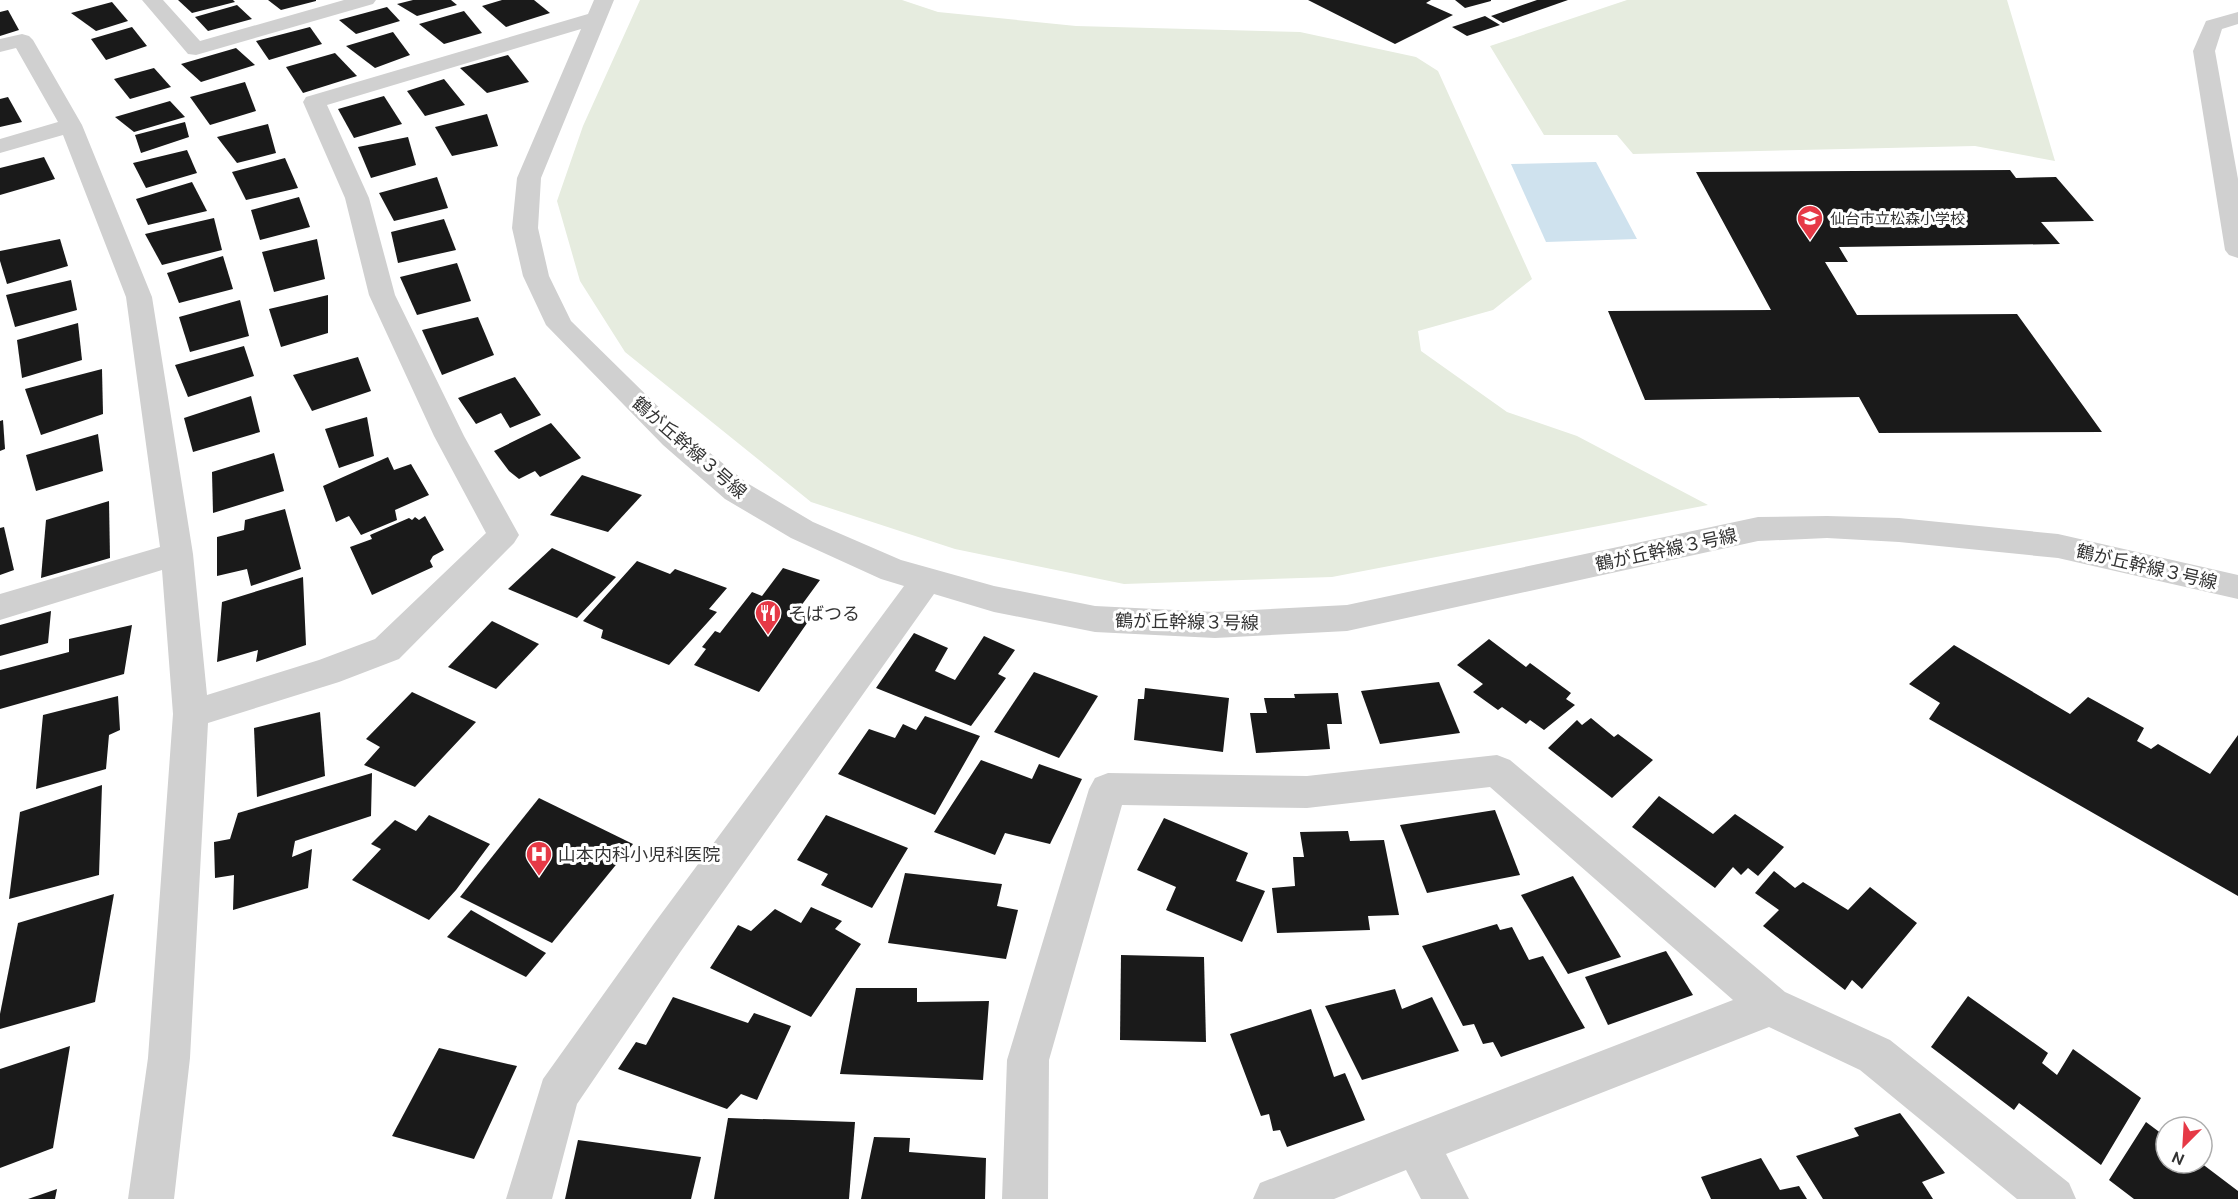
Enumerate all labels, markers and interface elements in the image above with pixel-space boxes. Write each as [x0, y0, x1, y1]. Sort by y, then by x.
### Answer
school or university icon: 仙台市立松森小学校 [1795, 203, 1825, 241]
place label: 仙台市立松森小学校 [1830, 210, 1965, 227]
street label: 鶴が丘幹線３号線 [629, 392, 751, 502]
street label: 鶴が丘幹線３号線 [1593, 524, 1739, 574]
street label: 鶴が丘幹線３号線 [2075, 540, 2219, 592]
restaurant icon: そばつる [753, 598, 783, 636]
place label: そばつる [788, 603, 860, 623]
street label: 鶴が丘幹線３号線 [1115, 610, 1259, 632]
hospital icon: 山本内科小児科医院 [524, 839, 554, 877]
place label: 山本内科小児科医院 [558, 844, 720, 864]
north arrow [2154, 1115, 2214, 1175]
text: N [2169, 1148, 2187, 1169]

